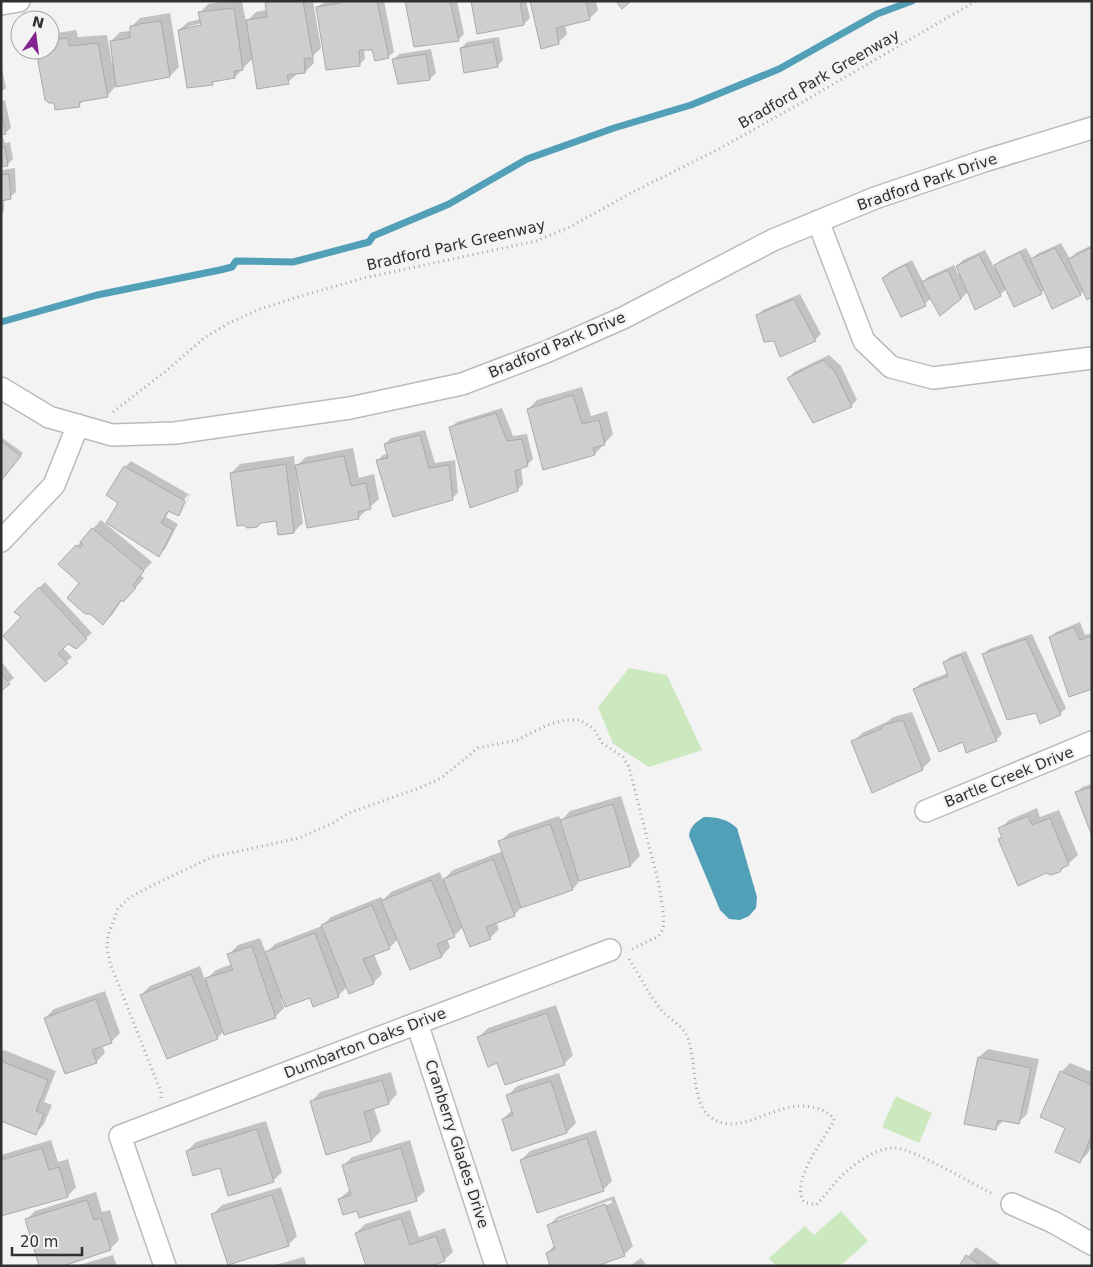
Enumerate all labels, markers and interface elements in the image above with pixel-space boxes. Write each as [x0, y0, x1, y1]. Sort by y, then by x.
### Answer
north arrow [10, 10, 60, 60]
text: N [31, 13, 46, 32]
street label: Bradford Park Greenway [735, 25, 903, 132]
street label: Bradford Park Drive [855, 150, 999, 214]
street label: Bradford Park Greenway [365, 216, 547, 274]
street label: Bradford Park Drive [486, 308, 628, 382]
street label: Bartle Creek Drive [942, 743, 1076, 811]
street label: Dumbarton Oaks Drive [281, 1004, 449, 1082]
street label: Cranberry Glades Drive [421, 1057, 493, 1231]
scale bar [12, 1224, 82, 1256]
text: 20 m [20, 1233, 58, 1251]

